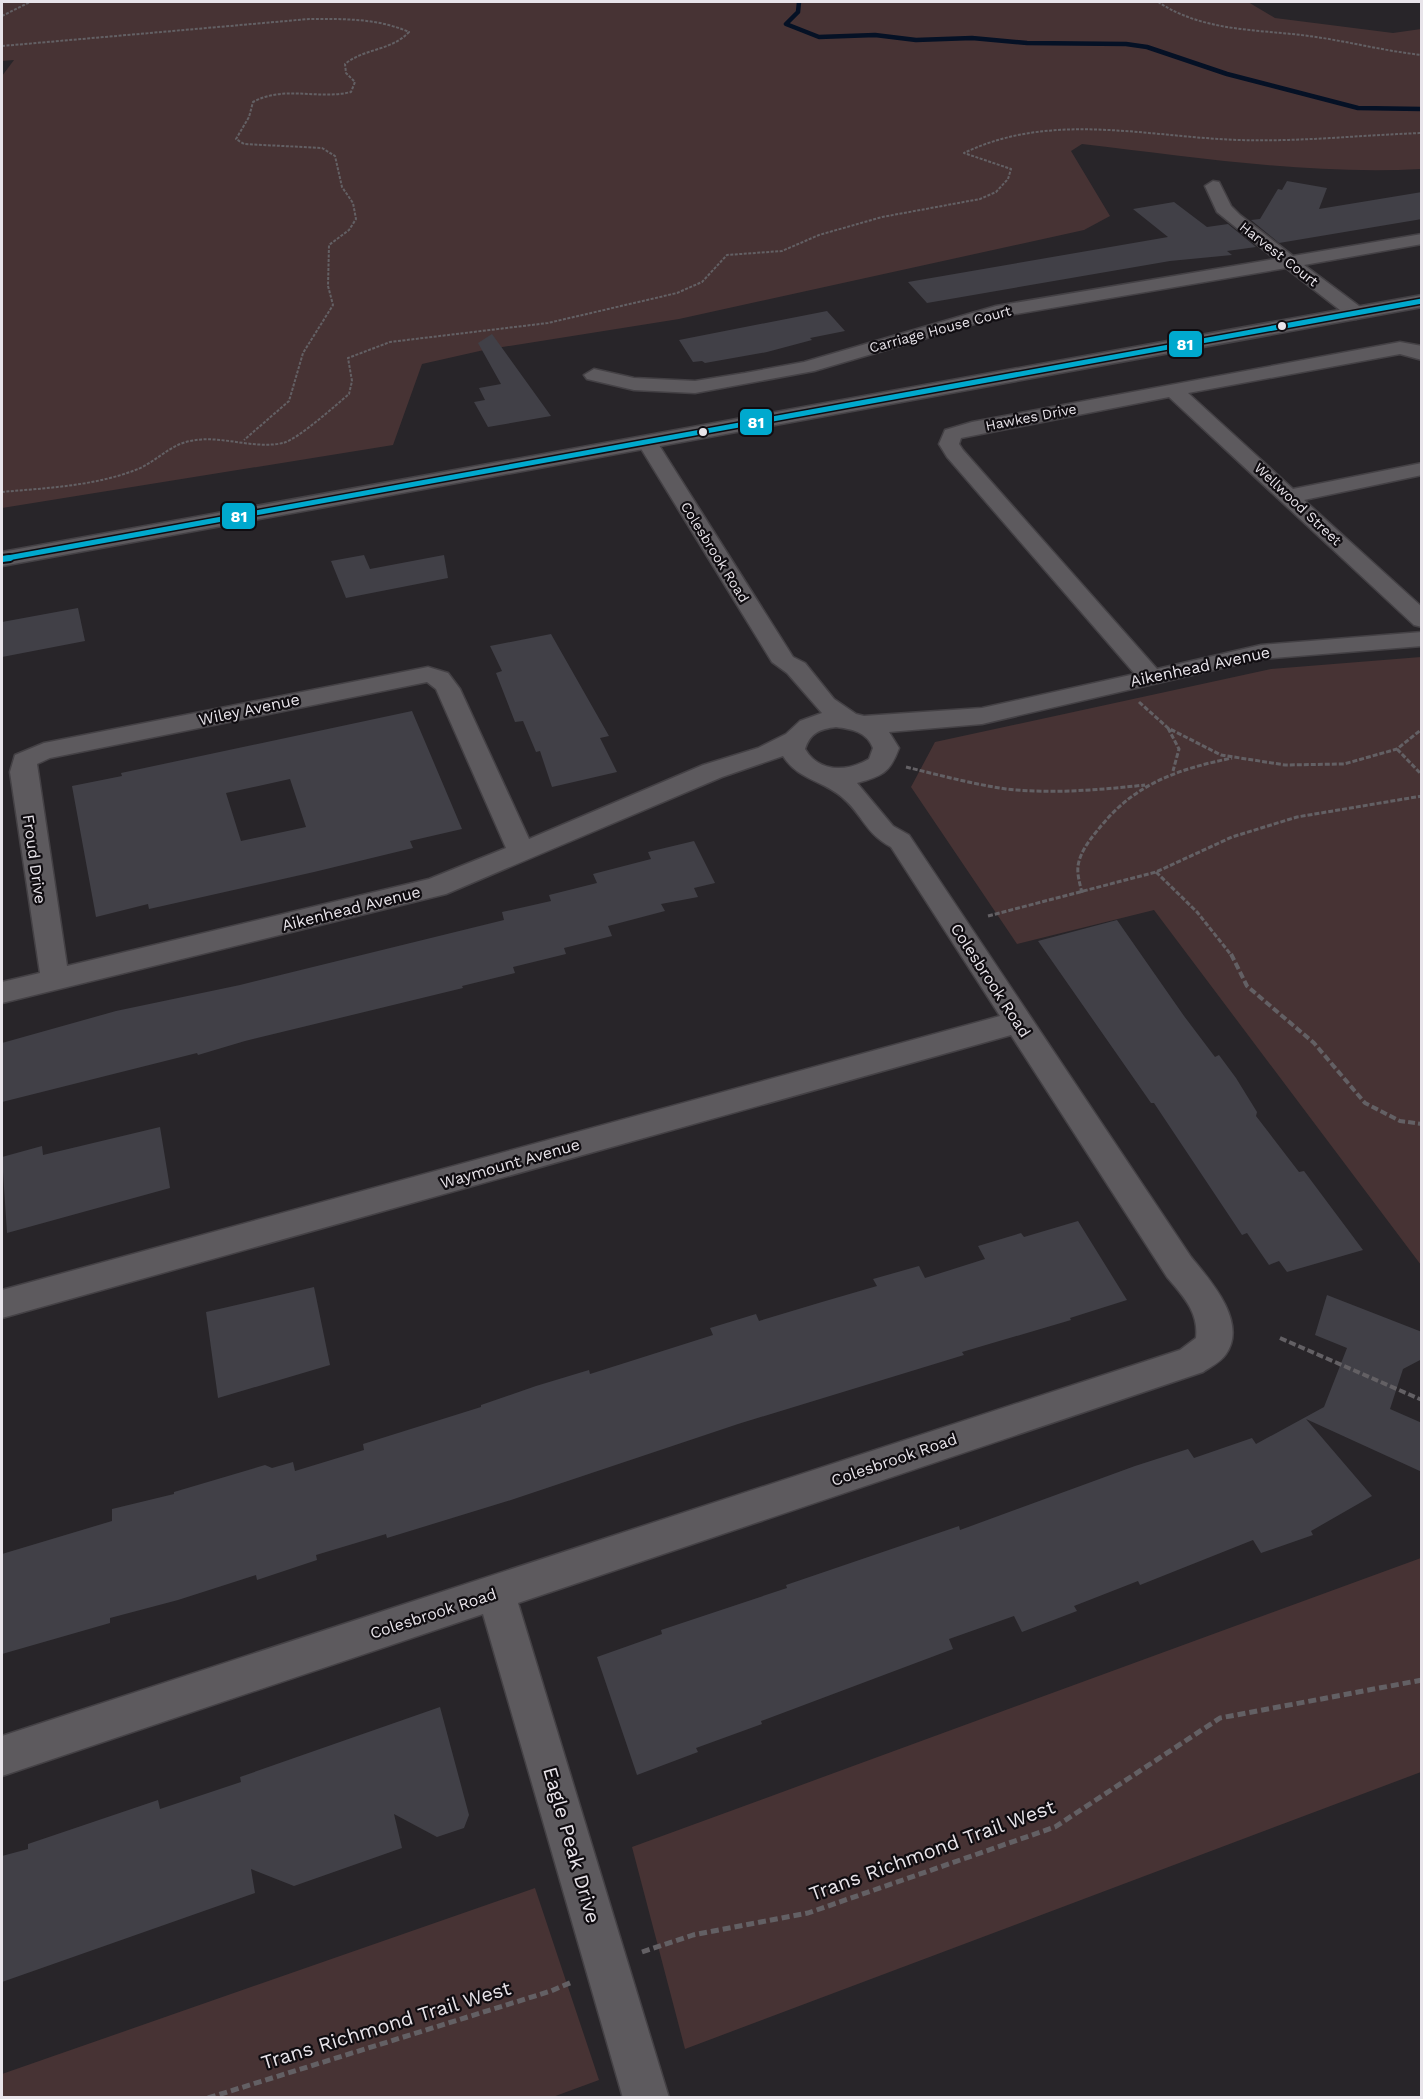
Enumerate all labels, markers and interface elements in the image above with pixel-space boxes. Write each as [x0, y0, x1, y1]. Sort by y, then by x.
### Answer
street label: Harvest Court [1237, 218, 1321, 290]
street label: Carriage House Court [867, 302, 1013, 356]
unlabelled marker [1276, 320, 1288, 332]
line badge: 81 [1168, 330, 1203, 358]
text: 81 [1177, 335, 1193, 354]
street label: Hawkes Drive [984, 400, 1078, 434]
line badge: 81 [739, 408, 773, 436]
text: 81 [748, 413, 764, 432]
unlabelled marker [697, 426, 709, 438]
street label: Wellwood Street [1251, 459, 1345, 549]
street label: Colesbrook Road [678, 499, 752, 605]
line badge: 81 [221, 502, 256, 530]
text: 81 [231, 507, 247, 526]
street label: Aikenhead Avenue [1128, 642, 1272, 691]
street label: Wiley Avenue [197, 690, 301, 729]
street label: Froud Drive [19, 813, 50, 905]
street label: Aikenhead Avenue [280, 882, 422, 935]
street label: Colesbrook Road [947, 920, 1034, 1041]
street label: Waymount Avenue [438, 1134, 582, 1192]
street label: Colesbrook Road [829, 1429, 960, 1490]
street label: Colesbrook Road [368, 1584, 499, 1643]
street label: Eagle Peak Drive [538, 1764, 606, 1926]
street label: Trans Richmond Trail West [806, 1794, 1059, 1906]
street label: Trans Richmond Trail West [258, 1975, 514, 2074]

